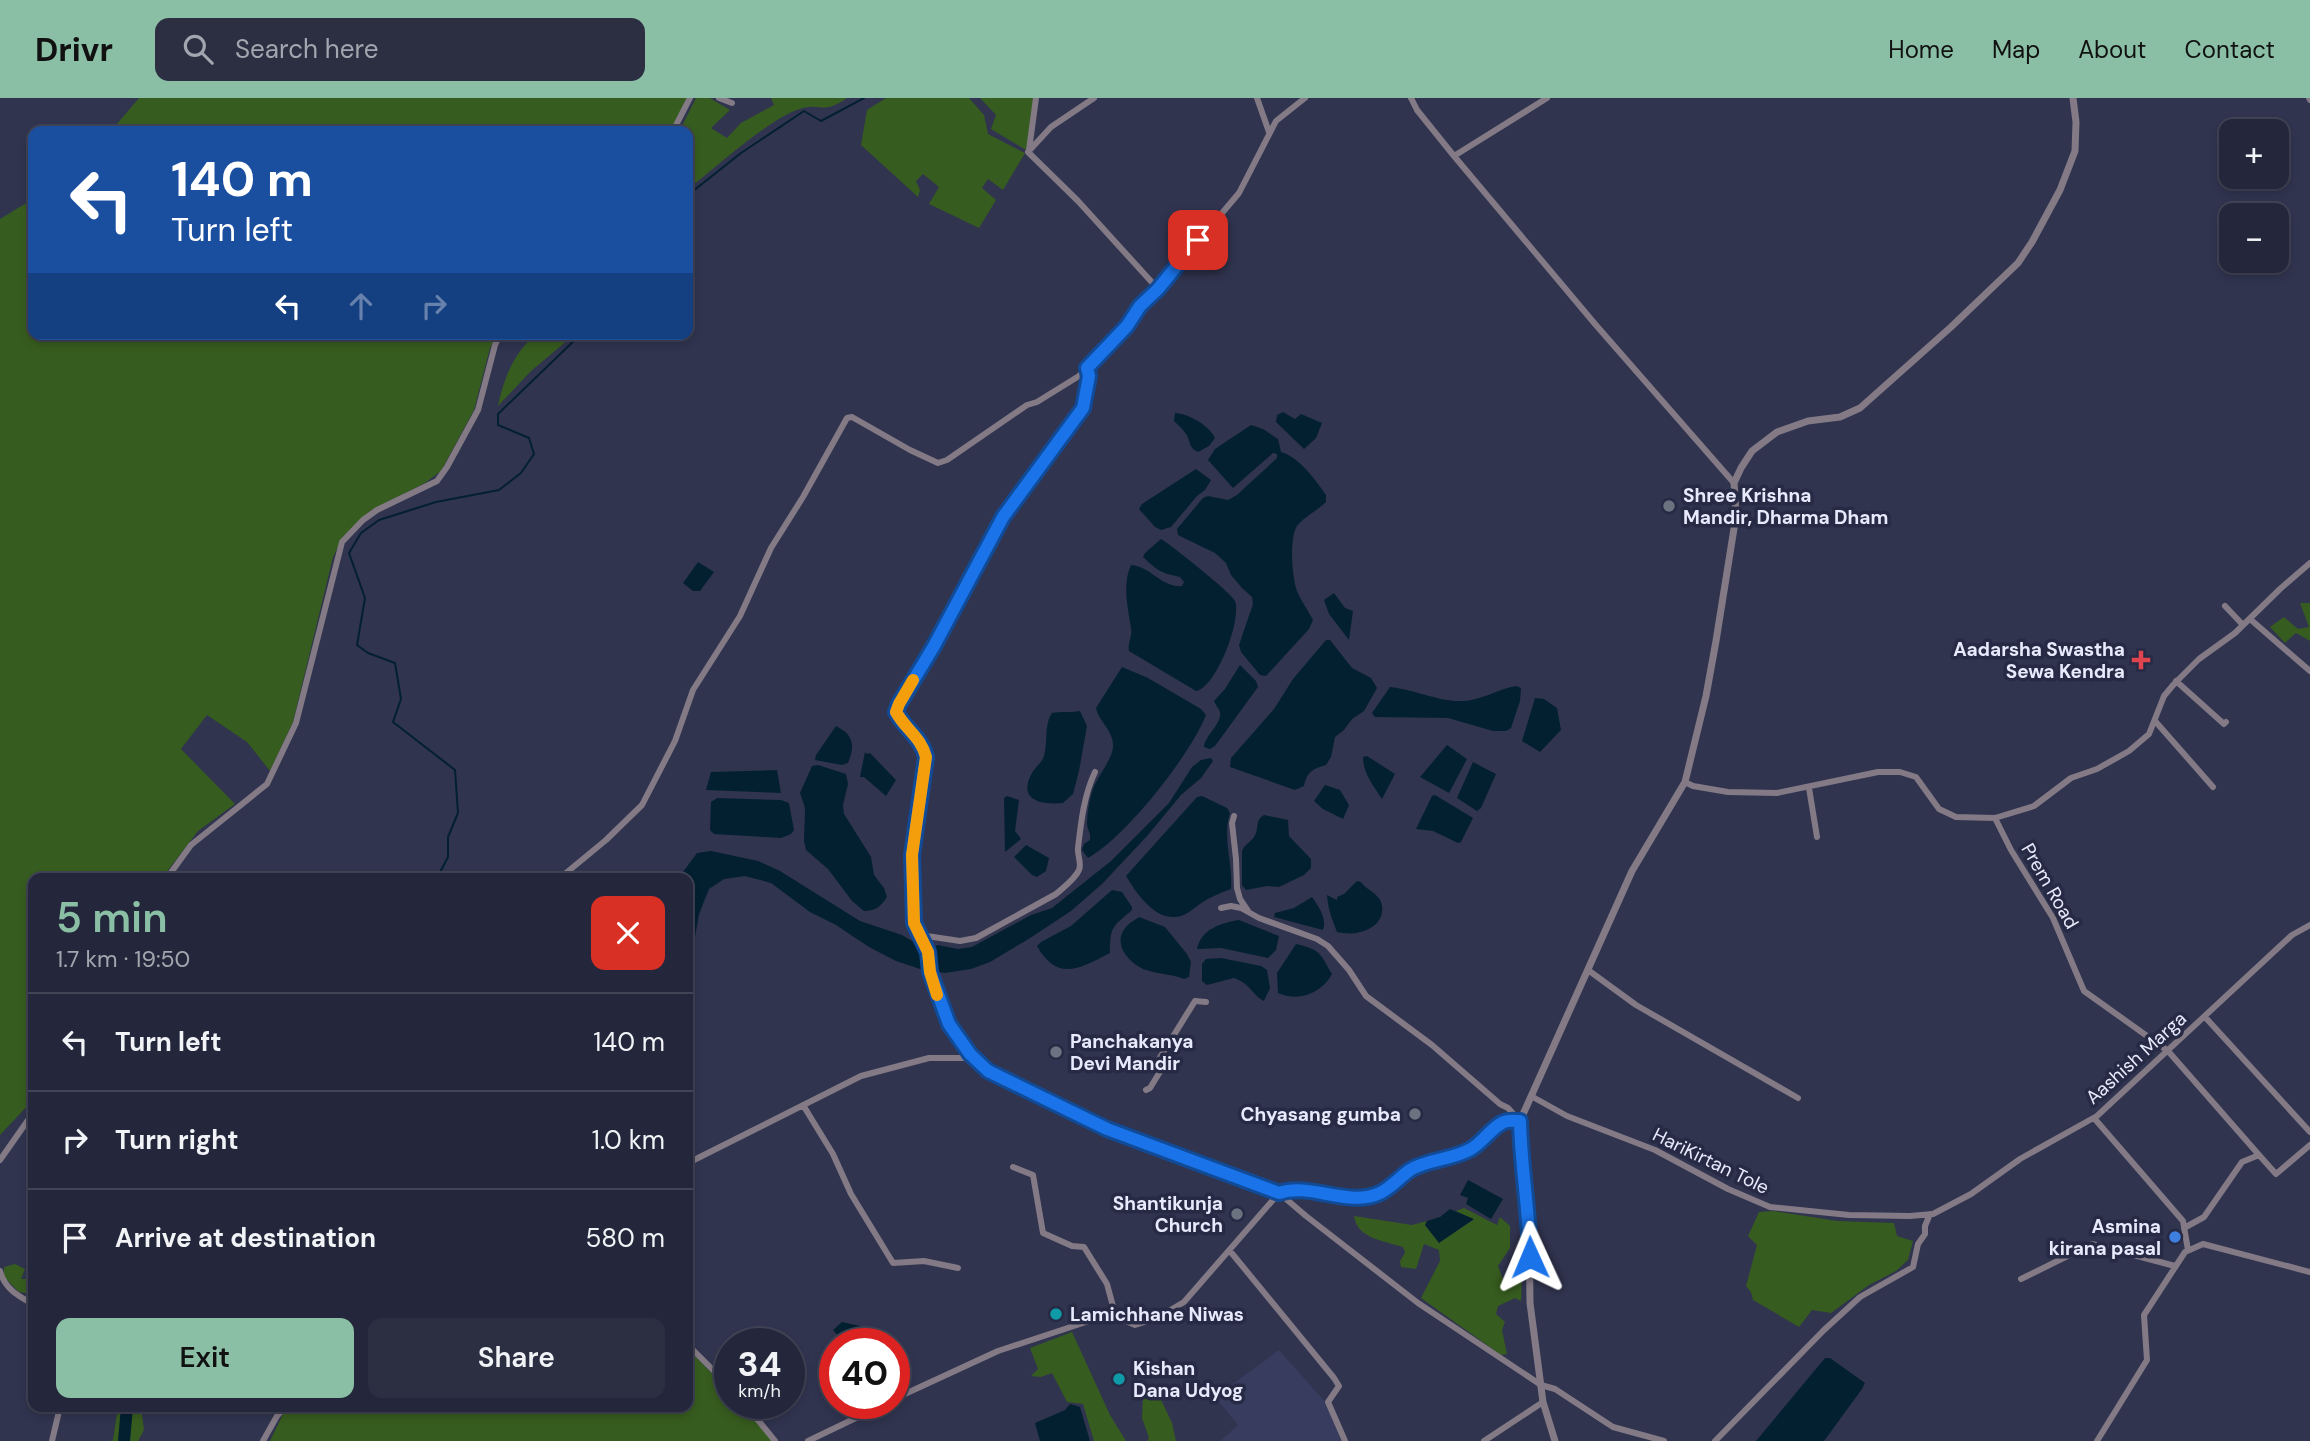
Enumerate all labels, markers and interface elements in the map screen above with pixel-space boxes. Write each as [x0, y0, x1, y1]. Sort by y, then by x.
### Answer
search box [155, 18, 645, 81]
text: Drivr [35, 28, 113, 71]
icon: search [179, 30, 217, 68]
text: Search here [235, 32, 378, 66]
text: Home [1888, 34, 1954, 65]
text: Map [1992, 34, 2040, 65]
text: About [2078, 34, 2147, 65]
text: Contact [2185, 34, 2275, 65]
map controls [2219, 119, 2289, 273]
button: + [2219, 119, 2289, 189]
text: 140 m [171, 147, 313, 211]
icon: left [56, 154, 147, 245]
button: − [2219, 203, 2289, 273]
text: Turn left [171, 209, 293, 251]
pin [1168, 210, 1228, 270]
icon: arrive [1179, 221, 1217, 259]
icon: left [269, 287, 307, 325]
icon: ahead [342, 287, 380, 325]
icon: right [415, 287, 453, 325]
place label: Shree Krishna Mandir, Dharma Dham [1683, 483, 1888, 530]
marker: Shree Krishna Mandir, Dharma Dham [1661, 498, 1677, 514]
place label: Aadarsha Swastha Sewa Kendra [1953, 637, 2125, 684]
marker: Aadarsha Swastha Sewa Kendra [2131, 650, 2151, 670]
street label: Prem Road [2015, 839, 2085, 933]
text: 5 min [56, 890, 168, 945]
button: close [591, 896, 665, 970]
text: 1.7 km · 19:50 [56, 944, 190, 974]
street label: Aashish Marga [2080, 1006, 2192, 1110]
icon: left [56, 1023, 94, 1061]
text: Turn left [115, 1025, 222, 1059]
text: 140 m [593, 1025, 665, 1059]
place label: Panchakanya Devi Mandir [1070, 1029, 1193, 1076]
marker: Panchakanya Devi Mandir [1048, 1044, 1064, 1060]
place label: Chyasang gumba [1241, 1102, 1401, 1127]
marker: Chyasang gumba [1407, 1106, 1423, 1122]
icon: right [56, 1121, 94, 1159]
street label: HariKirtan Tole [1649, 1122, 1773, 1200]
text: Turn right [115, 1123, 239, 1157]
text: 1.0 km [592, 1123, 665, 1157]
place label: Shantikunja Church [1113, 1191, 1223, 1238]
marker: Shantikunja Church [1229, 1206, 1245, 1222]
place label: Asmina kirana pasal [2049, 1214, 2161, 1261]
icon: arrive [56, 1219, 94, 1257]
position arrow [1493, 1220, 1567, 1294]
text: Arrive at destination [115, 1221, 376, 1255]
text: 580 m [585, 1221, 665, 1255]
marker: Asmina kirana pasal [2167, 1229, 2183, 1245]
place label: Lamichhane Niwas [1070, 1302, 1244, 1327]
marker: Lamichhane Niwas [1048, 1306, 1064, 1322]
button: Exit [56, 1318, 354, 1398]
button: Share [368, 1318, 665, 1398]
speed limit sign: 40 [819, 1328, 910, 1419]
text: 34 [738, 1341, 781, 1387]
place label: Kishan Dana Udyog [1133, 1356, 1243, 1403]
marker: Kishan Dana Udyog [1111, 1371, 1127, 1387]
text: km/h [738, 1379, 781, 1403]

